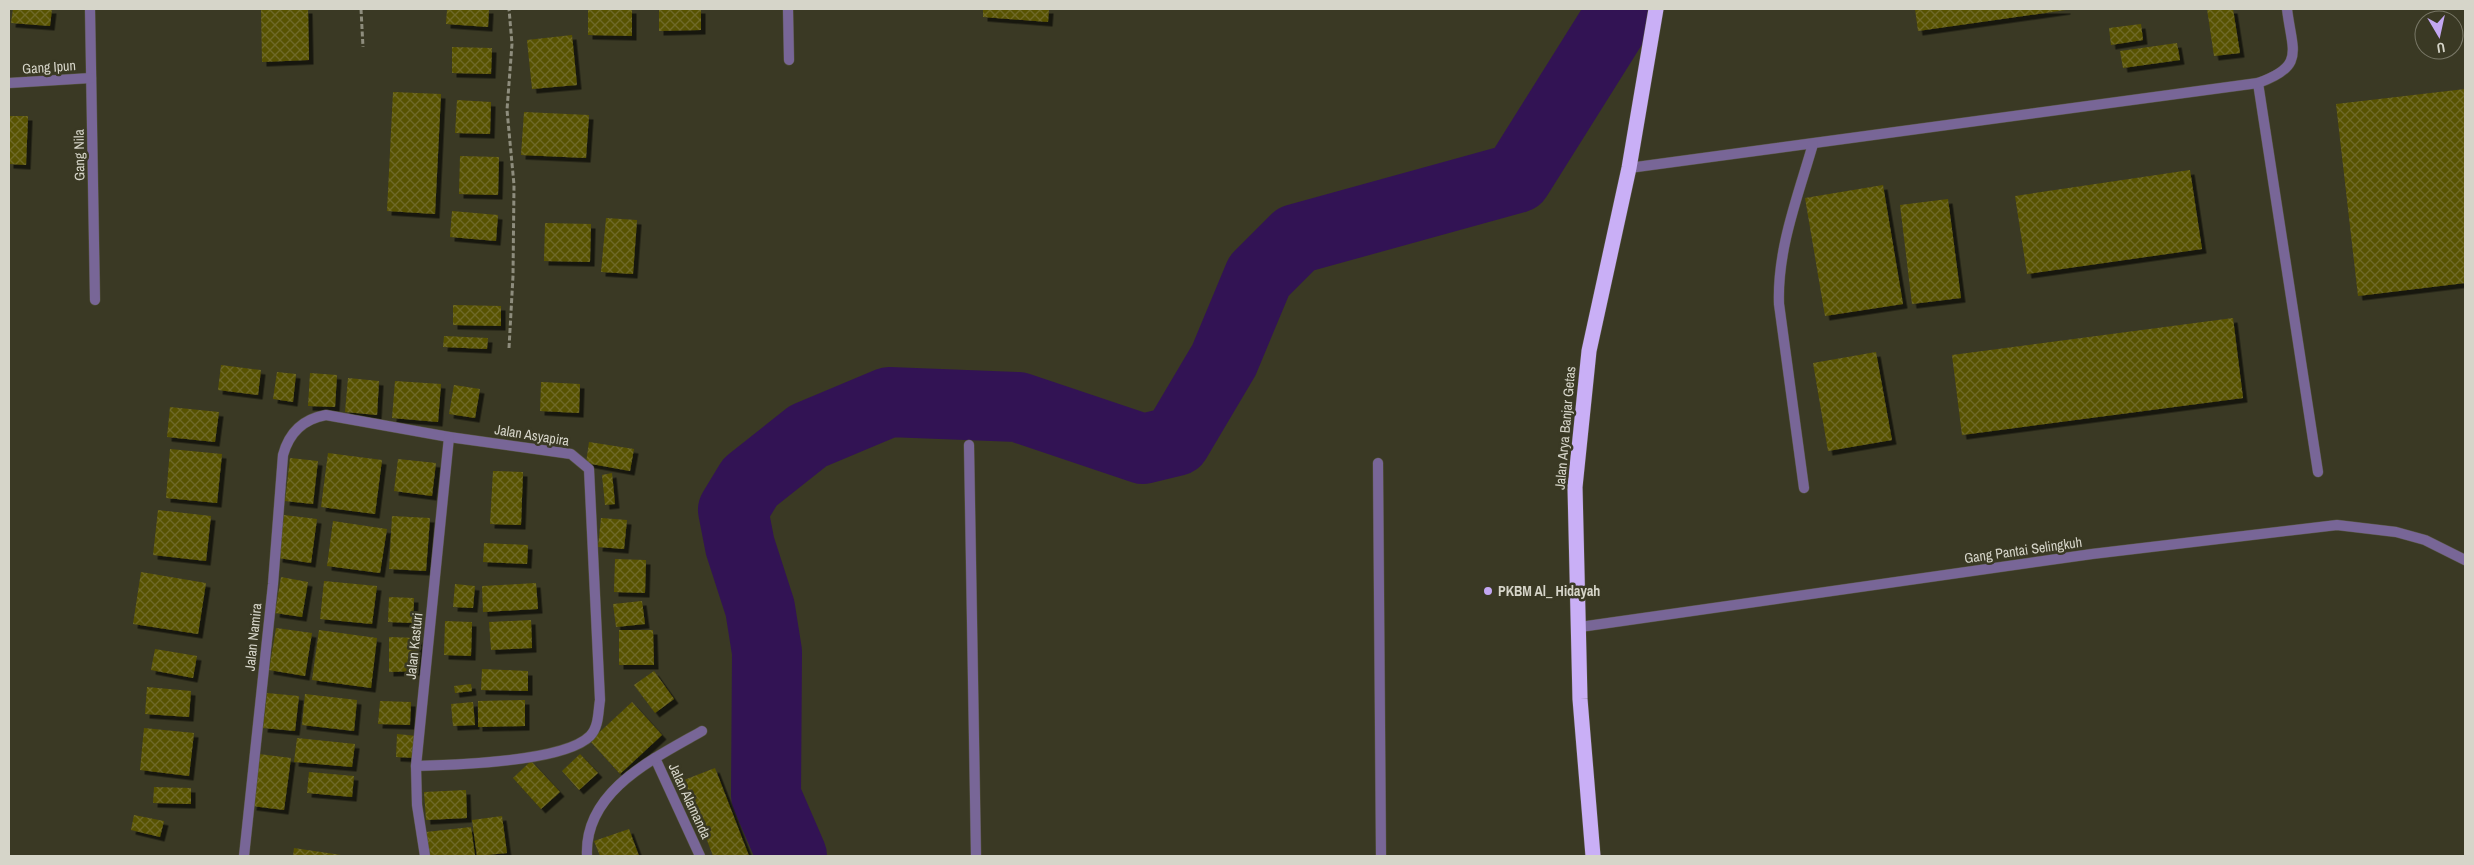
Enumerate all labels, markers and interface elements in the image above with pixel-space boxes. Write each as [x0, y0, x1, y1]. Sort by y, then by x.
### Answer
north arrow [2414, 10, 2464, 60]
text: U [2436, 38, 2447, 57]
street label: Gang Ipun [22, 56, 76, 78]
street label: Gang Nila [70, 128, 88, 181]
street label: Jalan Arya Banjar Getas [1551, 365, 1579, 490]
street label: Jalan Asyapira [493, 420, 571, 450]
street label: Gang Pantai Selingkuh [1963, 533, 2083, 567]
place label: PKBM Al_ Hidayah [1498, 582, 1600, 600]
marker: PKBM Al_ Hidayah [1482, 585, 1494, 597]
street label: Jalan Namira [240, 602, 266, 672]
street label: Jalan Kasturi [402, 612, 426, 680]
street label: Jalan Alamanda [665, 760, 716, 842]

